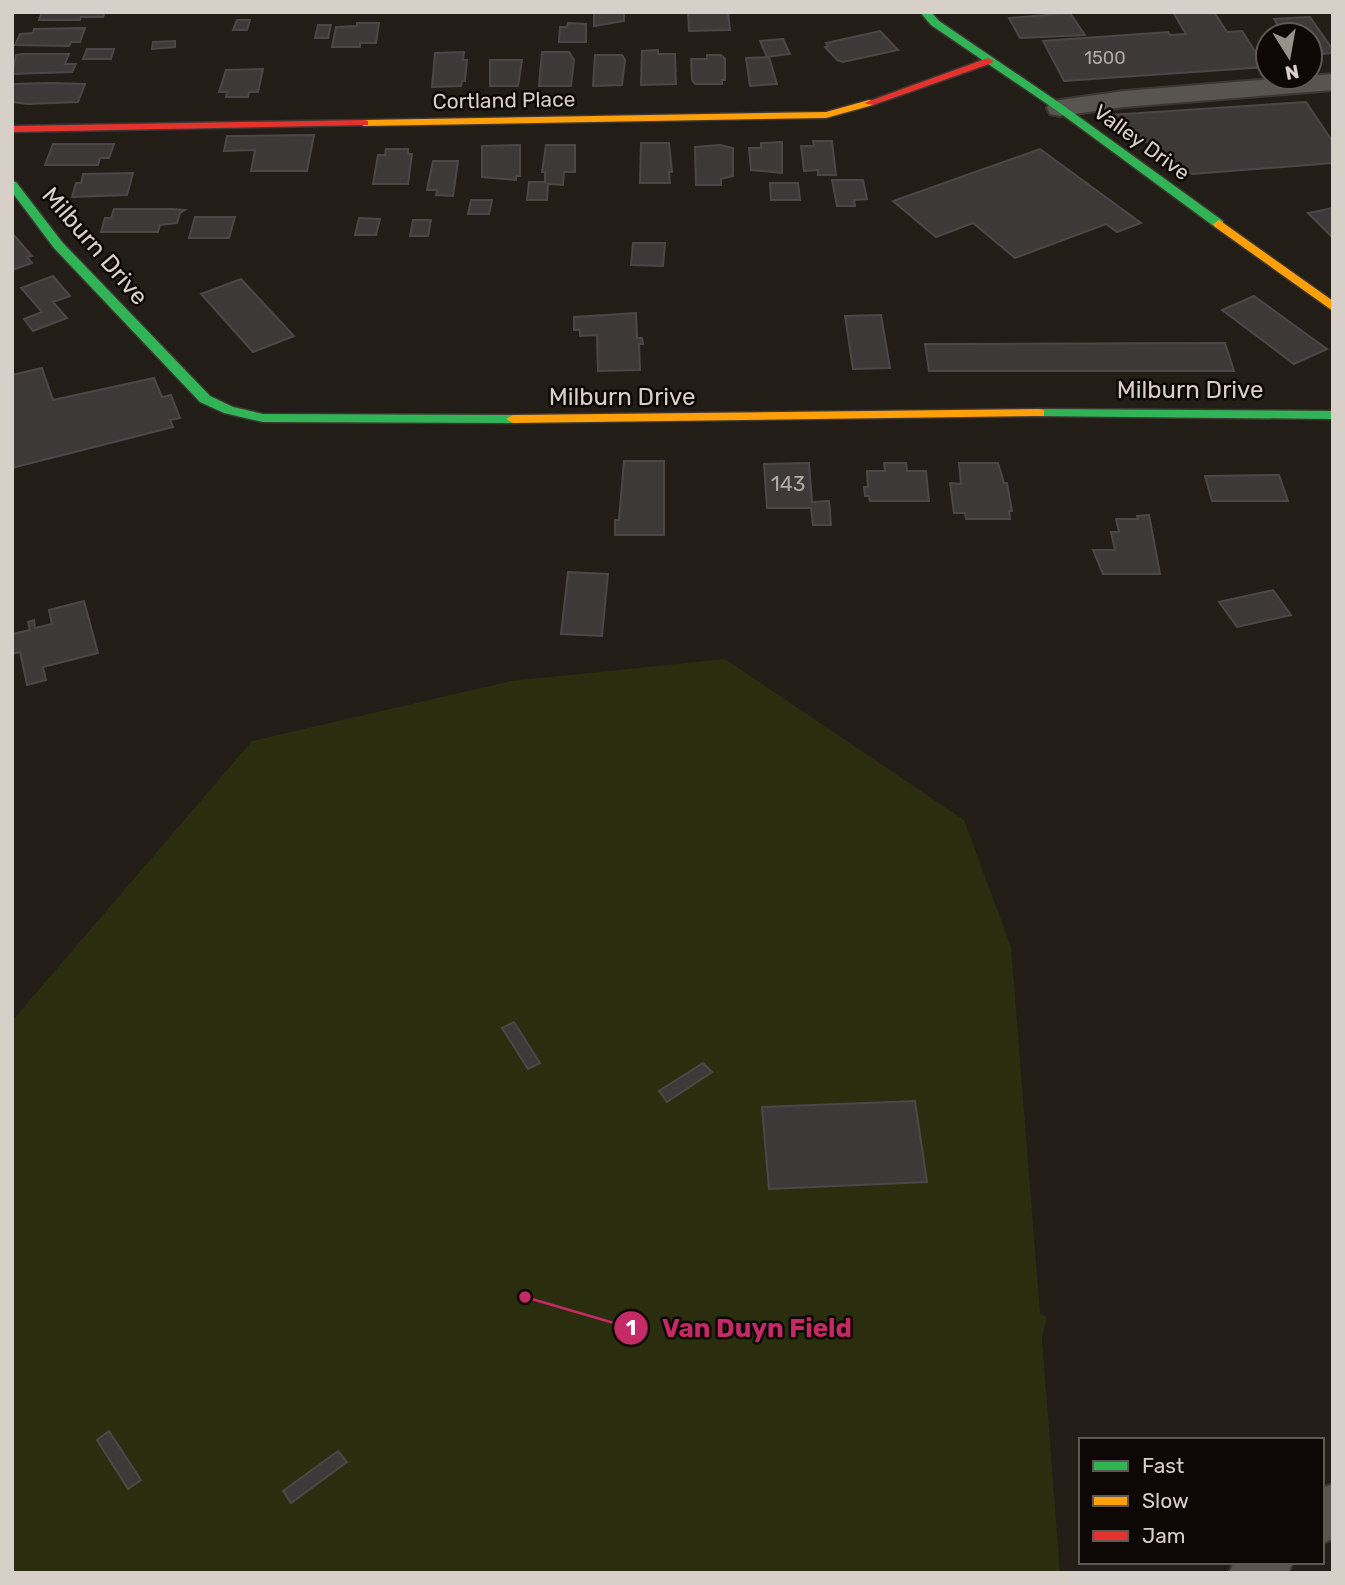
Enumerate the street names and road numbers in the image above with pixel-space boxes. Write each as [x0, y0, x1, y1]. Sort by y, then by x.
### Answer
street label: Cortland Place [432, 86, 576, 114]
street label: Valley Drive [1089, 99, 1195, 185]
street label: Milburn Drive [36, 181, 154, 311]
street label: Milburn Drive [1117, 376, 1263, 404]
street label: Milburn Drive [549, 383, 695, 411]

